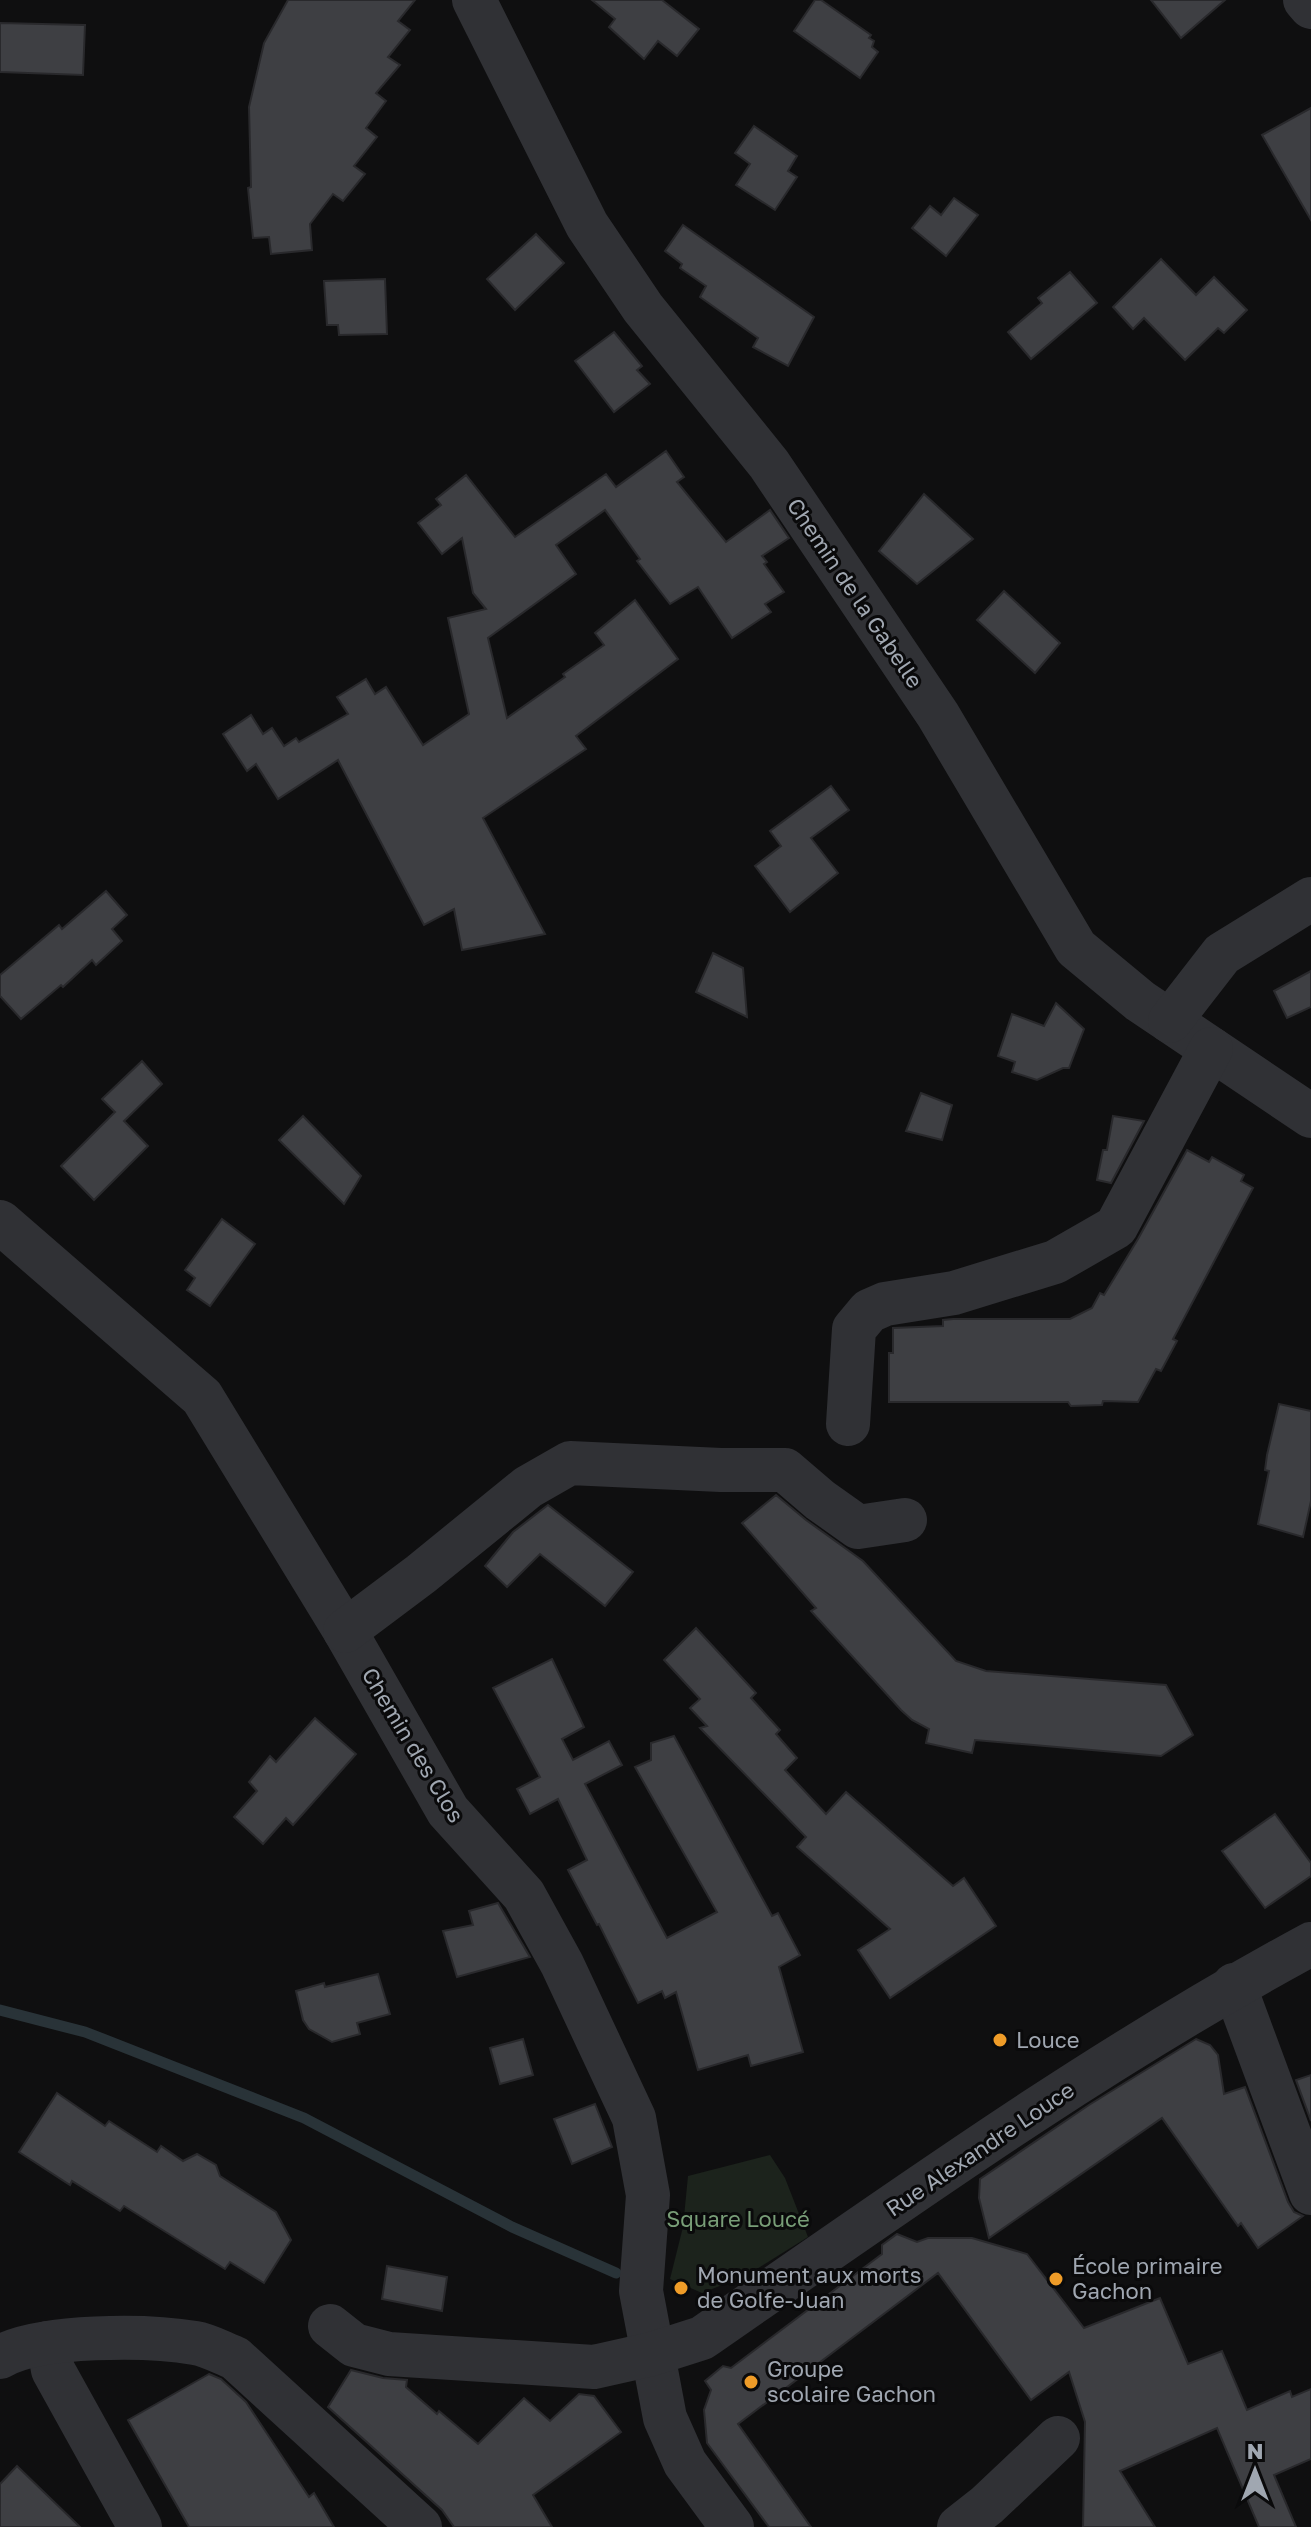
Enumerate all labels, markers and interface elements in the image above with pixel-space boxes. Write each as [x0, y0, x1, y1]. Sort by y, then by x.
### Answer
street label: Chemin de la Gabelle [782, 493, 929, 693]
street label: Chemin des Clos [357, 1662, 470, 1827]
place label: Louce [1016, 2026, 1080, 2053]
marker: Louce [991, 2031, 1009, 2049]
street label: Rue Alexandre Louce [881, 2076, 1079, 2222]
park label: Square Loucé [666, 2205, 810, 2232]
place label: École primaire Gachon [1072, 2252, 1222, 2304]
place label: Monument aux morts de Golfe-Juan [697, 2261, 921, 2313]
marker: École primaire Gachon [1047, 2270, 1065, 2288]
marker: Monument aux morts de Golfe-Juan [672, 2279, 690, 2297]
place label: Groupe scolaire Gachon [767, 2355, 936, 2407]
marker: Groupe scolaire Gachon [742, 2373, 760, 2391]
north arrow [1215, 2431, 1295, 2511]
text: N [1247, 2437, 1263, 2464]

